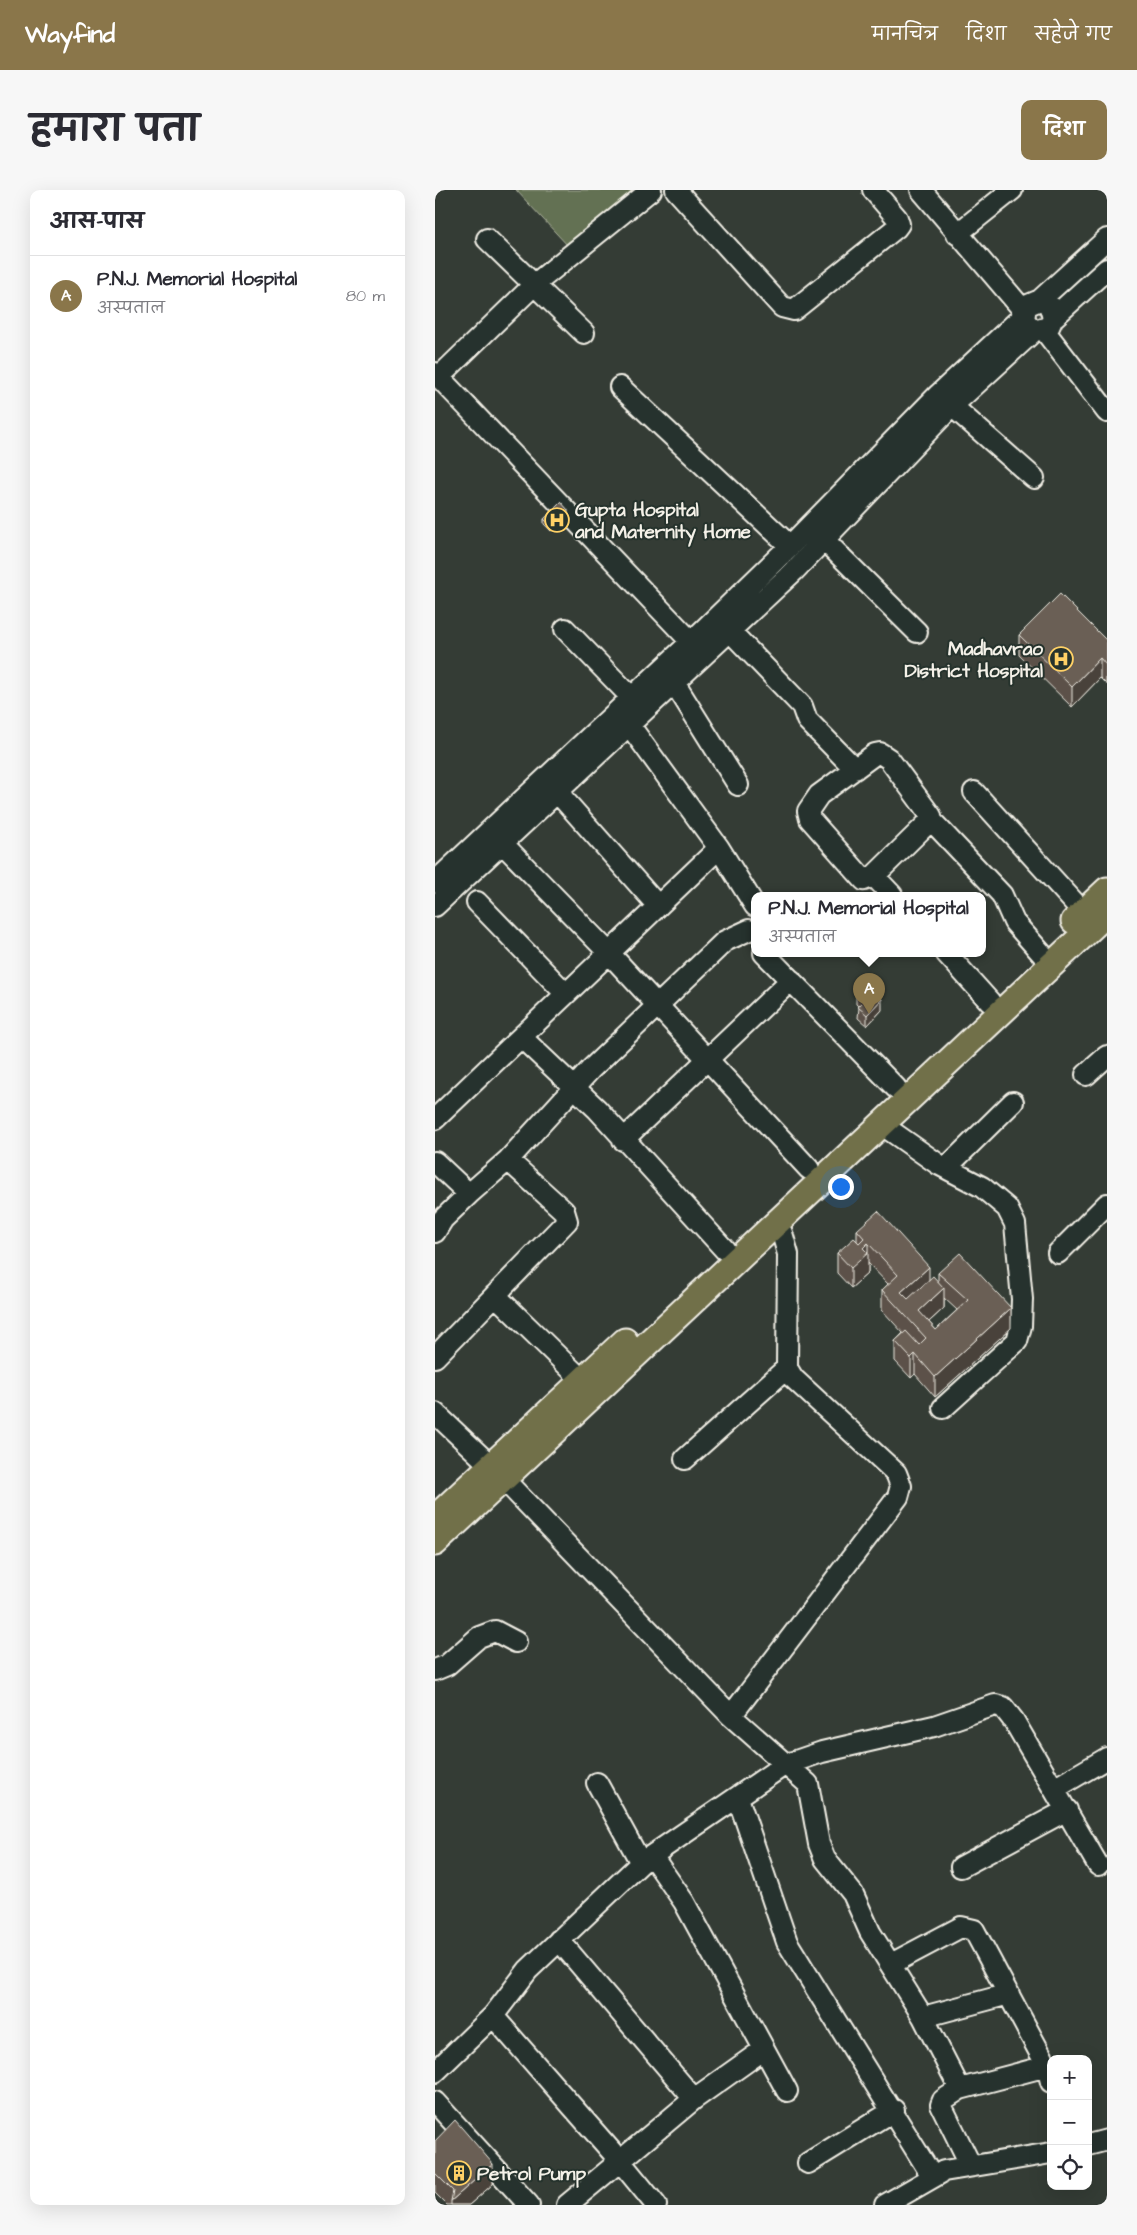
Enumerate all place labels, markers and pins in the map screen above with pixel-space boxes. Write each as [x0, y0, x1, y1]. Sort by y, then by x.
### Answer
place label: Gupta Hospital and Maternity Home [574, 497, 751, 547]
hospital icon: Gupta Hospital and Maternity Home [544, 507, 570, 533]
place label: Madhavrao District Hospital [904, 636, 1043, 685]
hospital icon: Madhavrao District Hospital [1048, 646, 1074, 672]
pin: A [853, 973, 885, 1014]
building icon: Petrol Pump [446, 2160, 472, 2186]
place label: Petrol Pump [477, 2161, 586, 2188]

